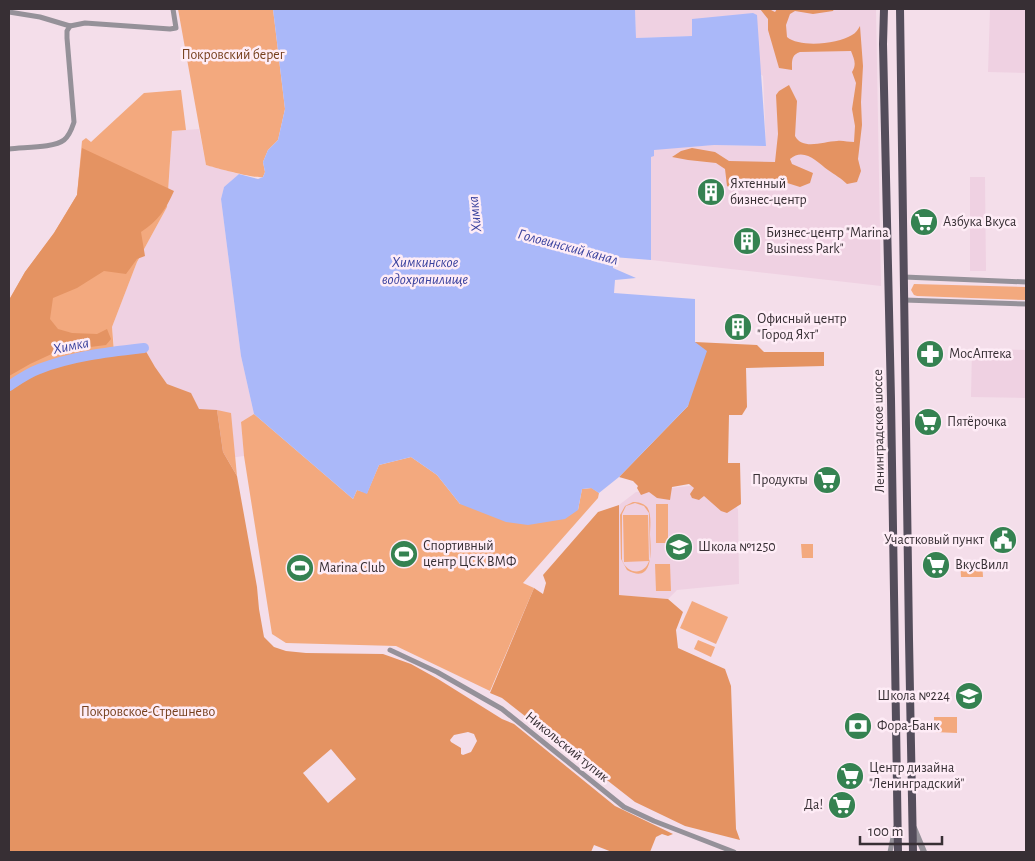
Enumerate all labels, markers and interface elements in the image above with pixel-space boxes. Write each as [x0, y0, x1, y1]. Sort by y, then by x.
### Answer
park label: Покровский берег [181, 48, 285, 62]
building icon: Яхтенный бизнес-центр [696, 177, 726, 207]
place label: Яхтенный бизнес-центр [730, 177, 807, 207]
water label: Химка [466, 195, 484, 233]
supermarket icon: Азбука Вкуса [909, 207, 939, 237]
place label: Азбука Вкуса [943, 215, 1017, 229]
water label: Головинский канал [516, 226, 620, 268]
building icon: Бизнес-центр "Marina Business Park" [732, 226, 762, 256]
place label: Бизнес-центр "Marina Business Park" [766, 226, 889, 256]
water label: Химкинское водохранилище [382, 255, 469, 287]
building icon: Офисный центр "Город Яхт" [723, 312, 753, 342]
place label: Офисный центр "Город Яхт" [757, 312, 847, 342]
water label: Химка [52, 335, 90, 357]
pharmacy icon: МосАптека [915, 339, 945, 369]
place label: МосАптека [949, 347, 1012, 361]
street label: Ленинградское шоссе [871, 369, 887, 493]
supermarket icon: Пятёрочка [913, 407, 943, 437]
place label: Пятёрочка [947, 415, 1007, 429]
supermarket icon: Продукты [812, 465, 842, 495]
place label: Продукты [752, 473, 808, 487]
public building icon: Участковый пункт [988, 525, 1018, 555]
school or university icon: Школа №1250 [664, 532, 694, 562]
place label: Участковый пункт [884, 533, 985, 547]
sports icon: Спортивный центр ЦСК ВМФ [389, 539, 419, 569]
place label: Спортивный центр ЦСК ВМФ [423, 539, 516, 569]
place label: Школа №1250 [698, 540, 776, 554]
supermarket icon: ВкусВилл [921, 550, 951, 580]
sports icon: Marina Club [285, 553, 315, 583]
place label: ВкусВилл [955, 558, 1008, 572]
place label: Marina Club [319, 561, 385, 575]
school or university icon: Школа №224 [954, 681, 984, 711]
place label: Школа №224 [877, 689, 950, 703]
park label: Покровское-Стрешнево [81, 705, 216, 719]
street label: Никольский тупик [523, 709, 612, 785]
bank icon: Фора-Банк [843, 711, 873, 741]
place label: Фора-Банк [877, 719, 940, 733]
supermarket icon: Центр дизайна "Ленинградский" [835, 761, 865, 791]
place label: Центр дизайна "Ленинградский" [869, 761, 964, 791]
supermarket icon: Да! [827, 790, 857, 820]
place label: Да! [804, 798, 823, 812]
scale bar [860, 814, 942, 846]
text: 100 m [868, 824, 903, 839]

